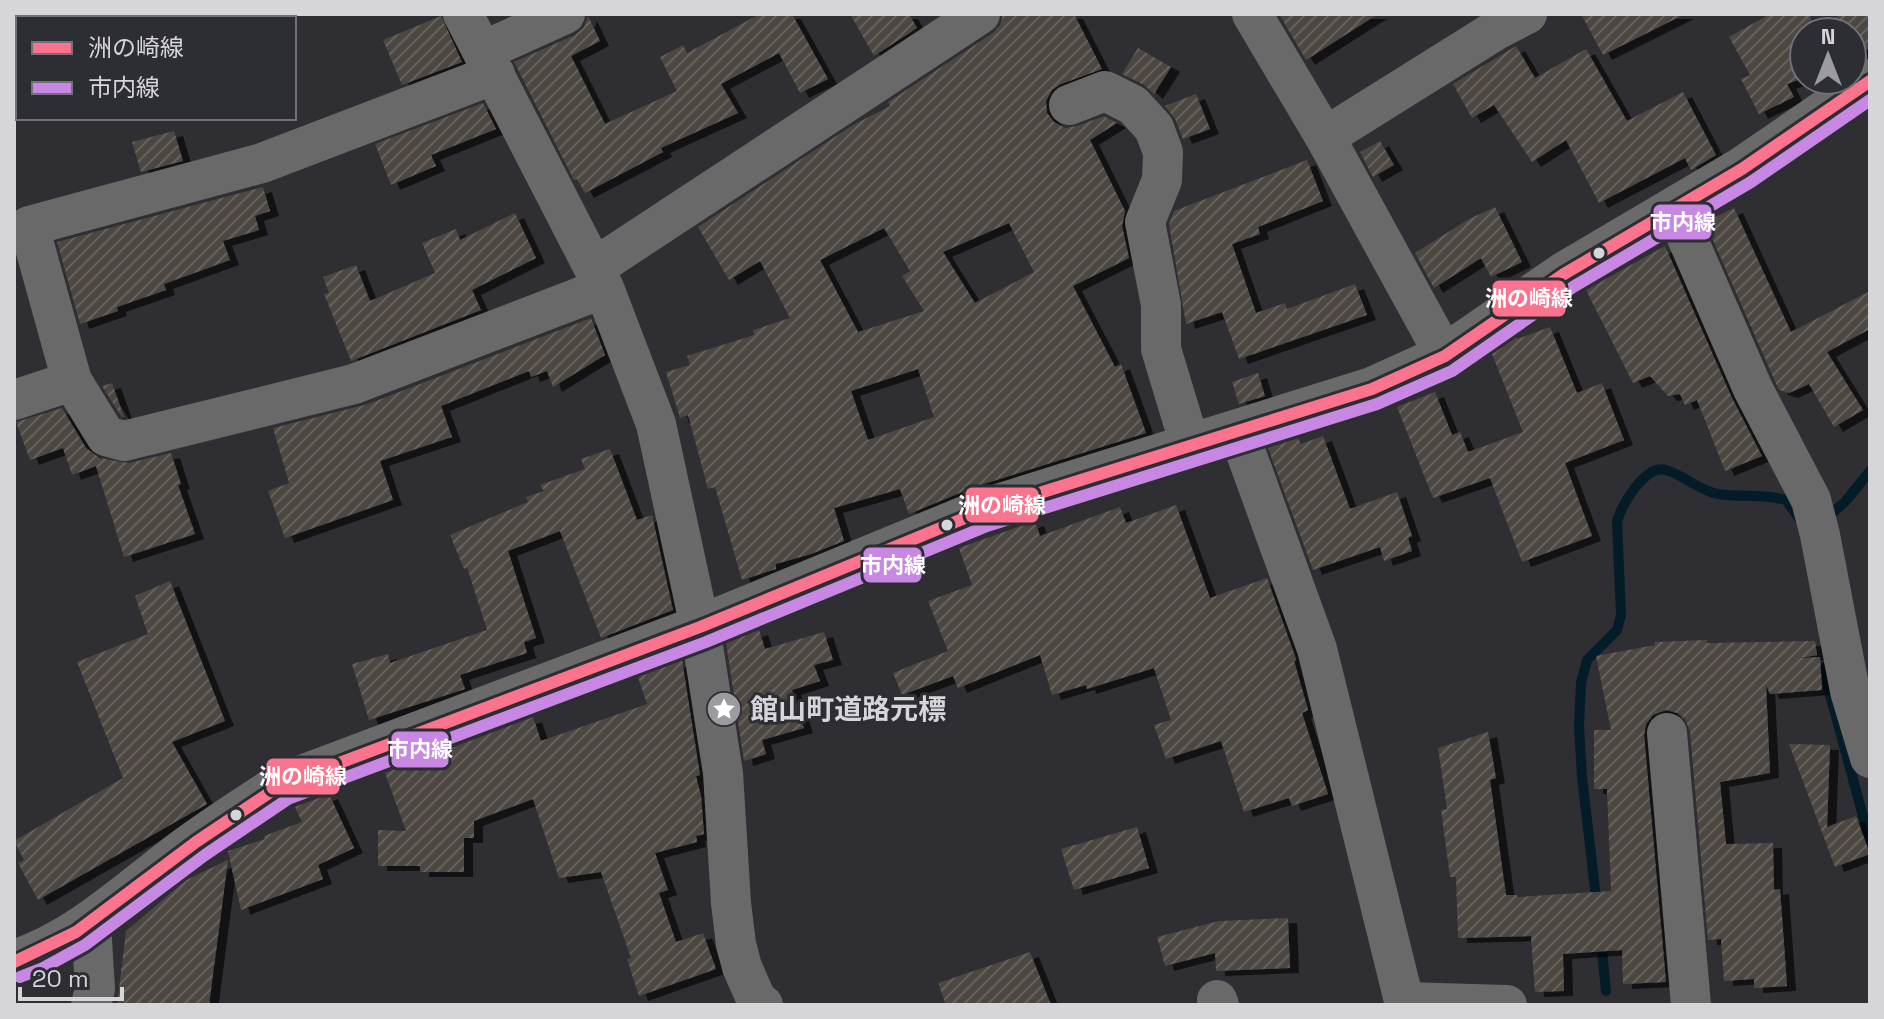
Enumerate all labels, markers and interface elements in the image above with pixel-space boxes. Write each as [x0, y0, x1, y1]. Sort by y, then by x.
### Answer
legend [16, 16, 296, 120]
north arrow [1788, 16, 1868, 96]
text: N [1821, 22, 1835, 50]
text: 洲の崎線 [88, 32, 184, 63]
text: 市内線 [88, 72, 160, 103]
line badge: 市内線 [1652, 203, 1713, 241]
text: 市内線 [1650, 208, 1716, 236]
unlabelled marker [1591, 245, 1607, 261]
line badge: 洲の崎線 [1491, 279, 1567, 318]
text: 洲の崎線 [1485, 284, 1573, 312]
line badge: 洲の崎線 [964, 486, 1040, 524]
text: 洲の崎線 [958, 491, 1046, 519]
unlabelled marker [939, 517, 955, 533]
line badge: 市内線 [862, 546, 923, 584]
text: 市内線 [860, 551, 926, 579]
place icon: 館山町道路元標 [705, 690, 743, 728]
place label: 館山町道路元標 [750, 691, 946, 727]
line badge: 市内線 [390, 730, 450, 769]
text: 市内線 [387, 735, 453, 763]
line badge: 洲の崎線 [265, 757, 341, 796]
text: 洲の崎線 [259, 762, 347, 790]
unlabelled marker [228, 807, 244, 823]
scale bar [20, 951, 122, 1001]
text: 20 m [32, 963, 89, 994]

